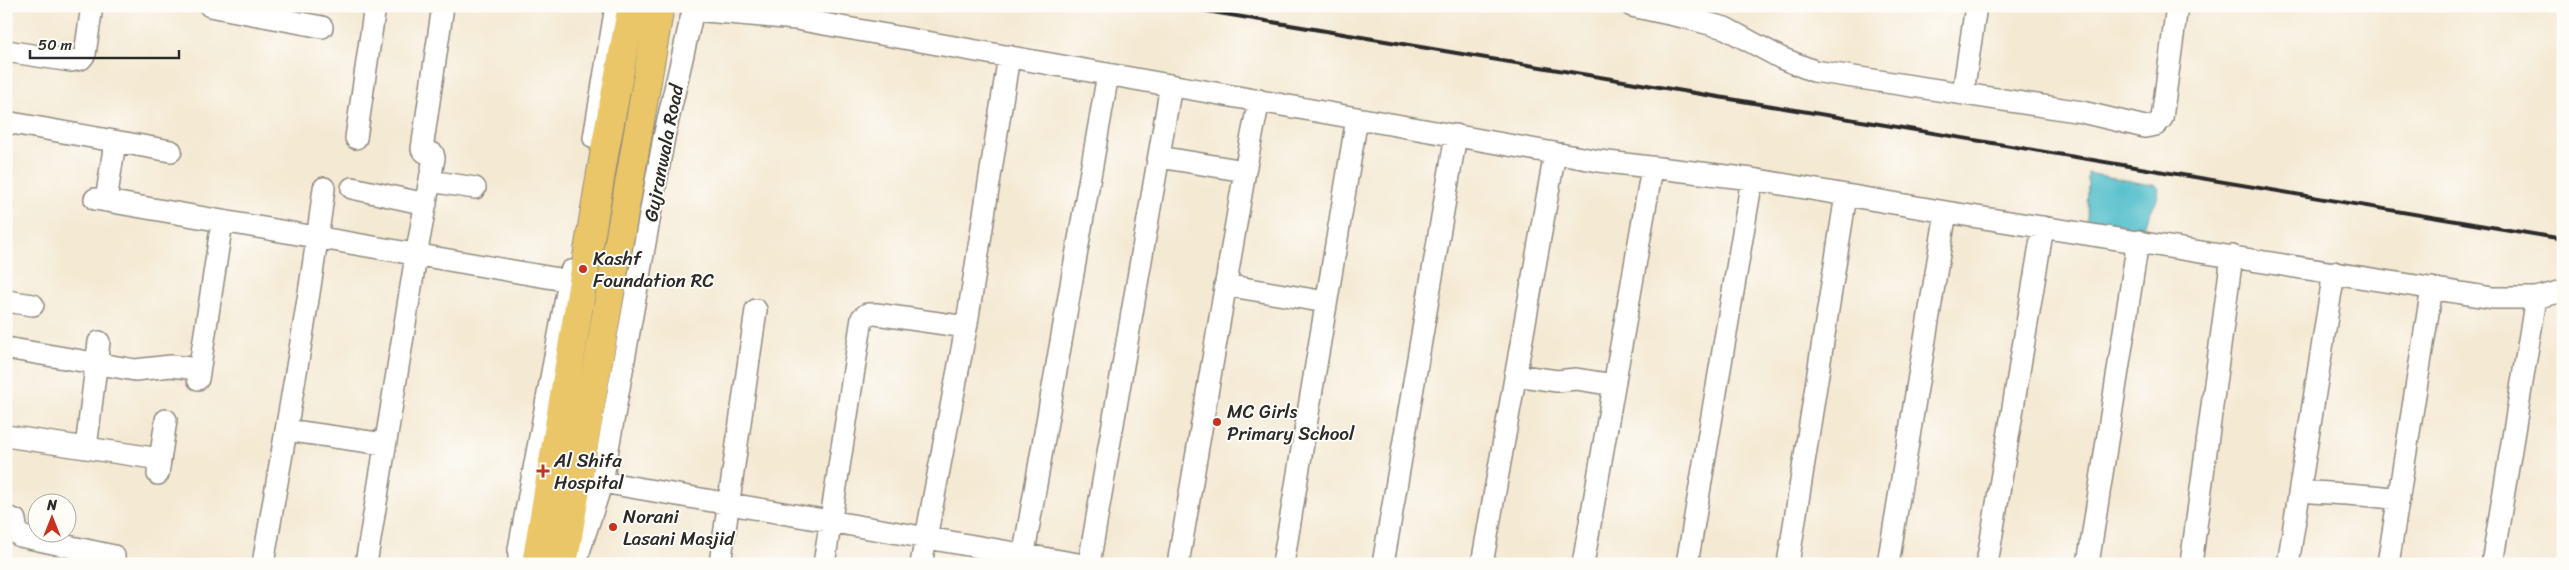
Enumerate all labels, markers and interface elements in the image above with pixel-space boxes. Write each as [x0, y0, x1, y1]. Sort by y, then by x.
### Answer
scale bar [30, 28, 179, 60]
text: 50 m [38, 32, 73, 58]
street label: Gujranwala Road [634, 80, 693, 225]
place label: Kashf Foundation RC [593, 242, 714, 297]
marker: Kashf Foundation RC [577, 263, 589, 275]
place label: MC Girls Primary School [1227, 395, 1355, 450]
marker: MC Girls Primary School [1211, 416, 1223, 428]
place label: Al Shifa Hospital [553, 444, 624, 499]
marker: Al Shifa Hospital [536, 464, 550, 478]
north arrow [28, 492, 78, 542]
text: N [46, 493, 57, 518]
place label: Norani Lasani Masjid [623, 500, 735, 555]
marker: Norani Lasani Masjid [607, 521, 619, 533]

